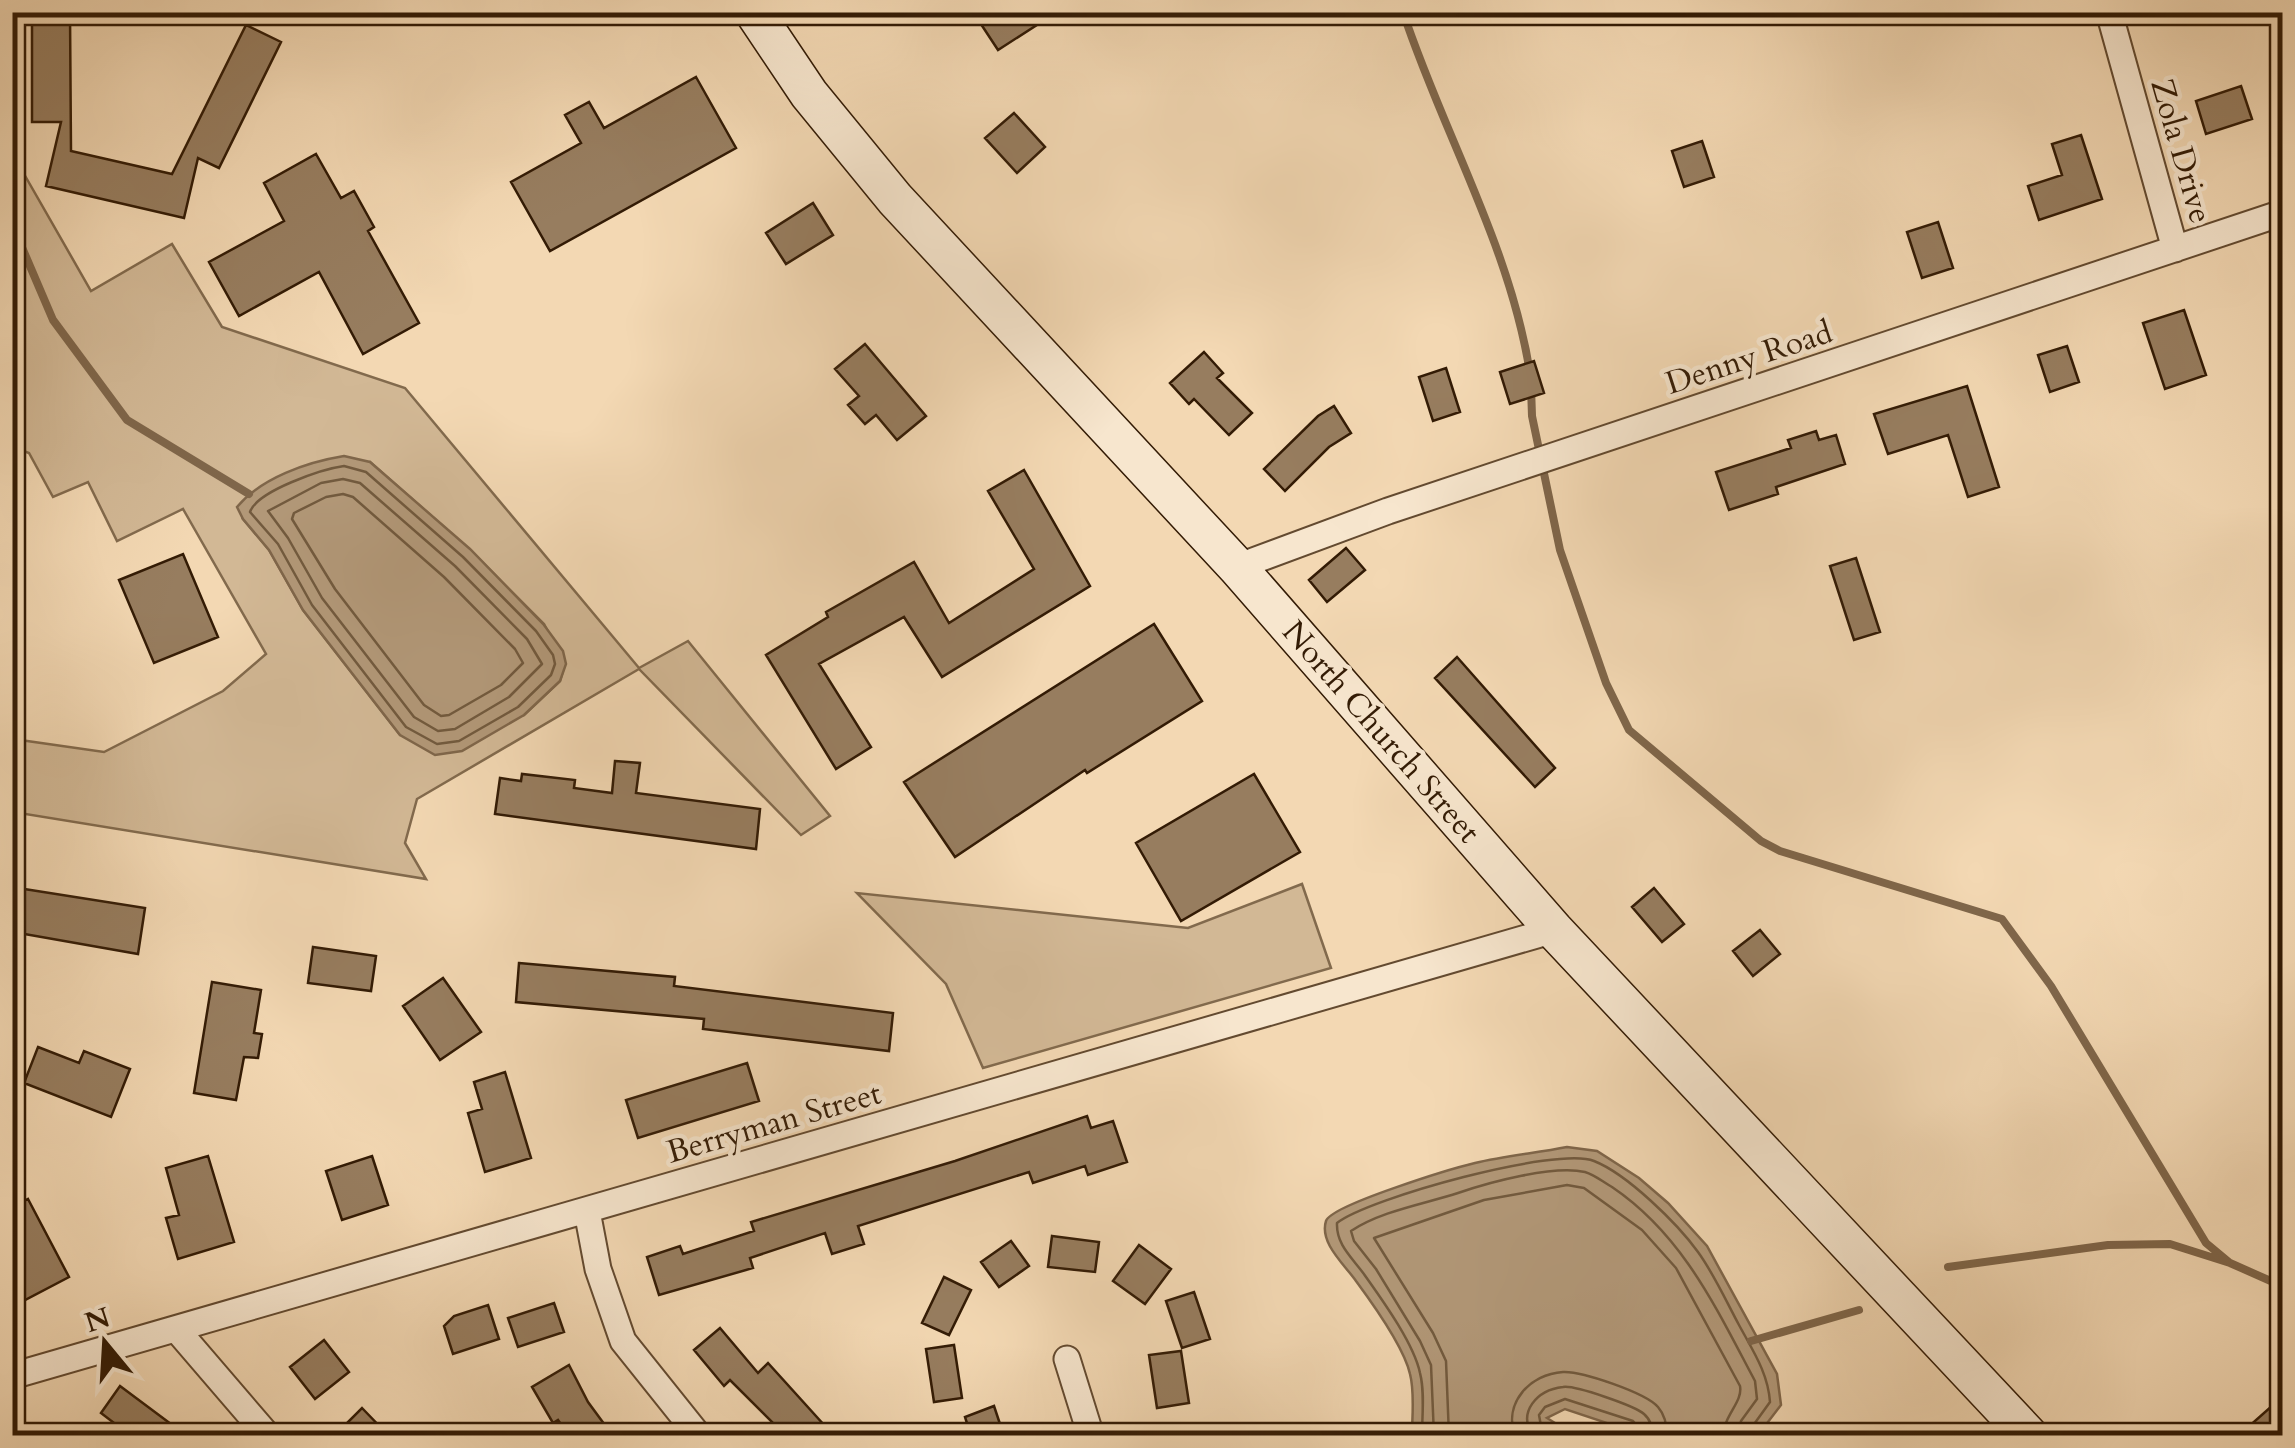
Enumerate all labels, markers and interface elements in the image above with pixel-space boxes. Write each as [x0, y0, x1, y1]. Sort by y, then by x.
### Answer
street label: Zola Drive [2139, 74, 2223, 228]
street label: Denny Road [1660, 310, 1838, 406]
street label: North Church Street [1272, 611, 1490, 853]
street label: Berryman Street [662, 1071, 886, 1175]
north arrow [55, 1293, 155, 1393]
text: N [80, 1298, 115, 1342]

